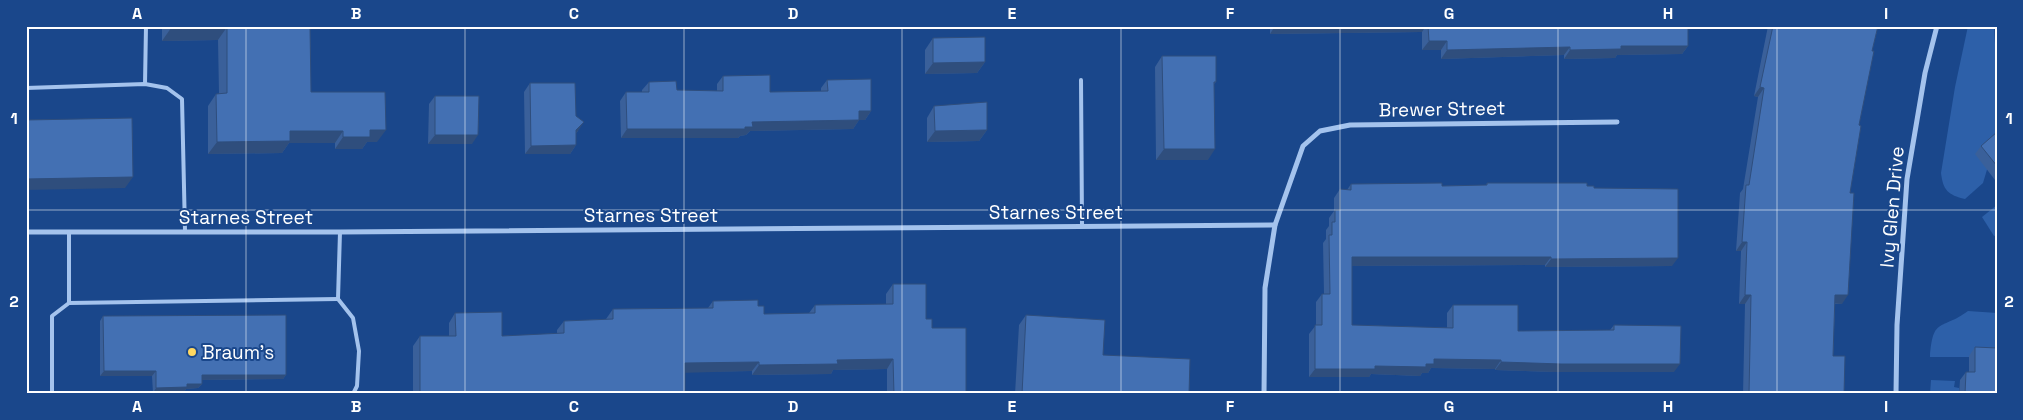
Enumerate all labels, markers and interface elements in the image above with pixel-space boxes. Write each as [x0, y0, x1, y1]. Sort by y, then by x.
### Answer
text: A [132, 3, 142, 24]
text: B [351, 3, 361, 24]
text: C [569, 3, 579, 24]
text: D [788, 3, 798, 24]
text: E [1008, 3, 1017, 24]
text: F [1226, 3, 1235, 24]
text: G [1444, 3, 1454, 24]
text: H [1663, 3, 1673, 24]
text: I [1884, 3, 1888, 24]
street label: Brewer Street [1378, 95, 1506, 123]
text: 1 [10, 108, 18, 129]
text: 1 [2005, 108, 2013, 129]
street label: Ivy Glen Drive [1874, 145, 1910, 269]
street label: Starnes Street [989, 200, 1123, 225]
street label: Starnes Street [584, 203, 718, 228]
street label: Starnes Street [179, 205, 313, 230]
text: 2 [9, 291, 19, 312]
text: 2 [2004, 291, 2014, 312]
place label: Braum's [202, 340, 274, 365]
marker: Braum's [186, 346, 198, 358]
text: A [132, 396, 142, 417]
text: B [351, 396, 361, 417]
text: C [569, 396, 579, 417]
text: D [788, 396, 798, 417]
text: E [1008, 396, 1017, 417]
text: F [1226, 396, 1235, 417]
text: G [1444, 396, 1454, 417]
text: H [1663, 396, 1673, 417]
text: I [1884, 396, 1888, 417]

